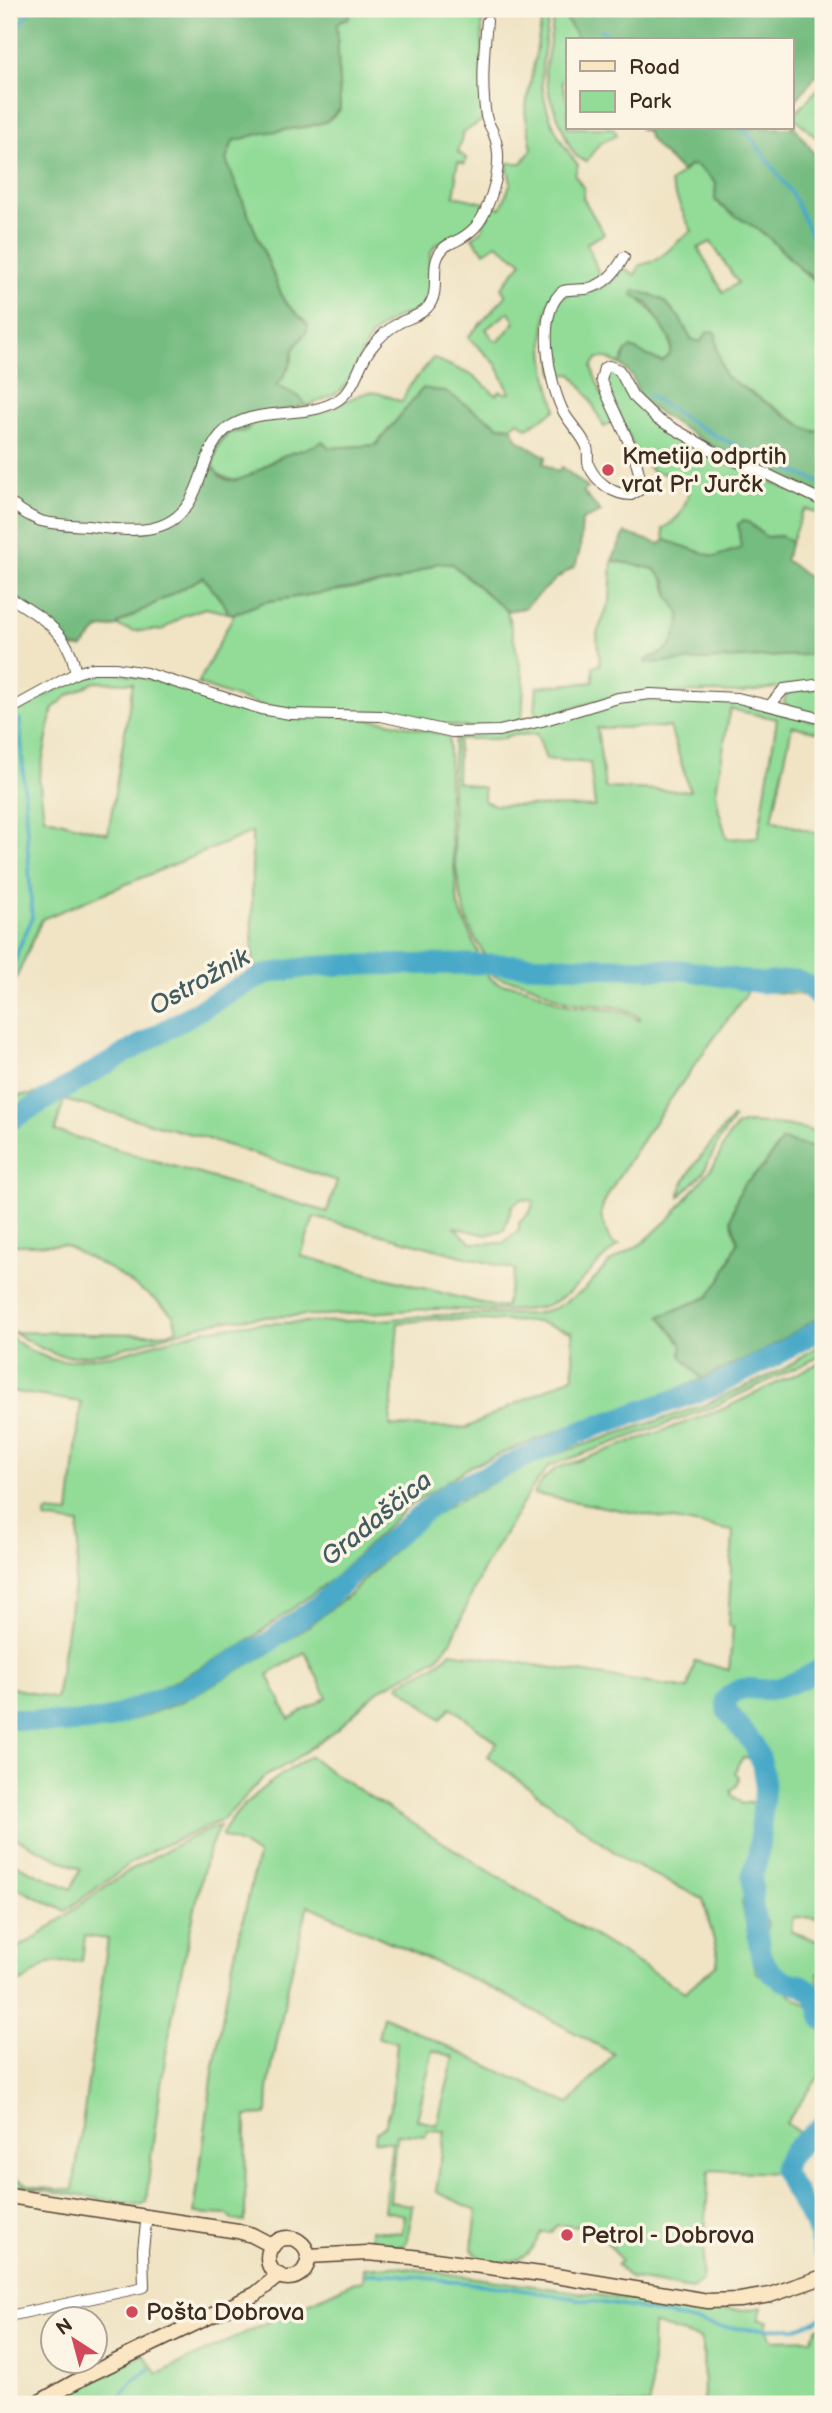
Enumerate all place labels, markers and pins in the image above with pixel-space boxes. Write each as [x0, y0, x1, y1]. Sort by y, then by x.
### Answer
place label: Kmetija odprtih vrat Pr' Jurčk [621, 442, 787, 499]
marker: Kmetija odprtih vrat Pr' Jurčk [600, 462, 616, 478]
place label: Petrol - Dobrova [581, 2221, 755, 2250]
marker: Petrol - Dobrova [559, 2227, 575, 2243]
place label: Pošta Dobrova [146, 2298, 305, 2327]
marker: Pošta Dobrova [124, 2304, 140, 2320]

